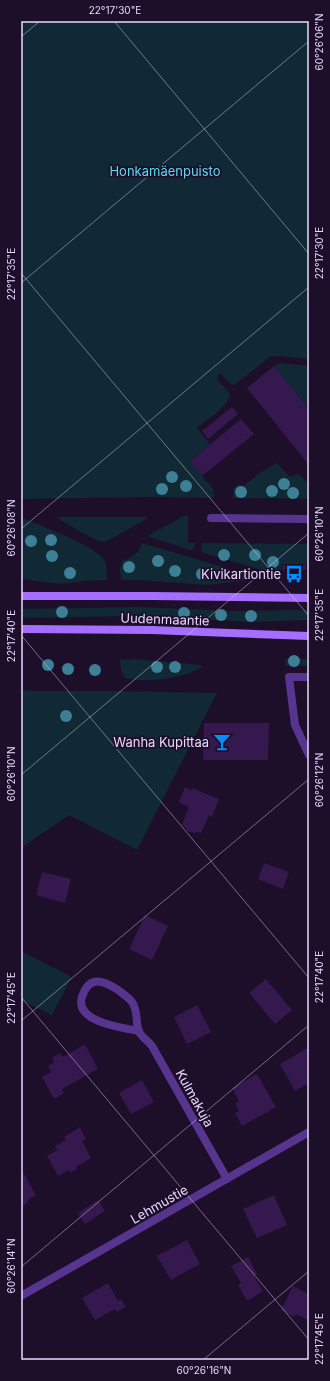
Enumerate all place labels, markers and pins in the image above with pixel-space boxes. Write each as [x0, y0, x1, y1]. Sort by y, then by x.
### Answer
bus stop icon: Kivikartiontie [284, 564, 304, 584]
place label: Kivikartiontie [201, 566, 281, 582]
bar icon: Wanha Kupittaa [212, 732, 232, 752]
place label: Wanha Kupittaa [113, 734, 209, 750]

